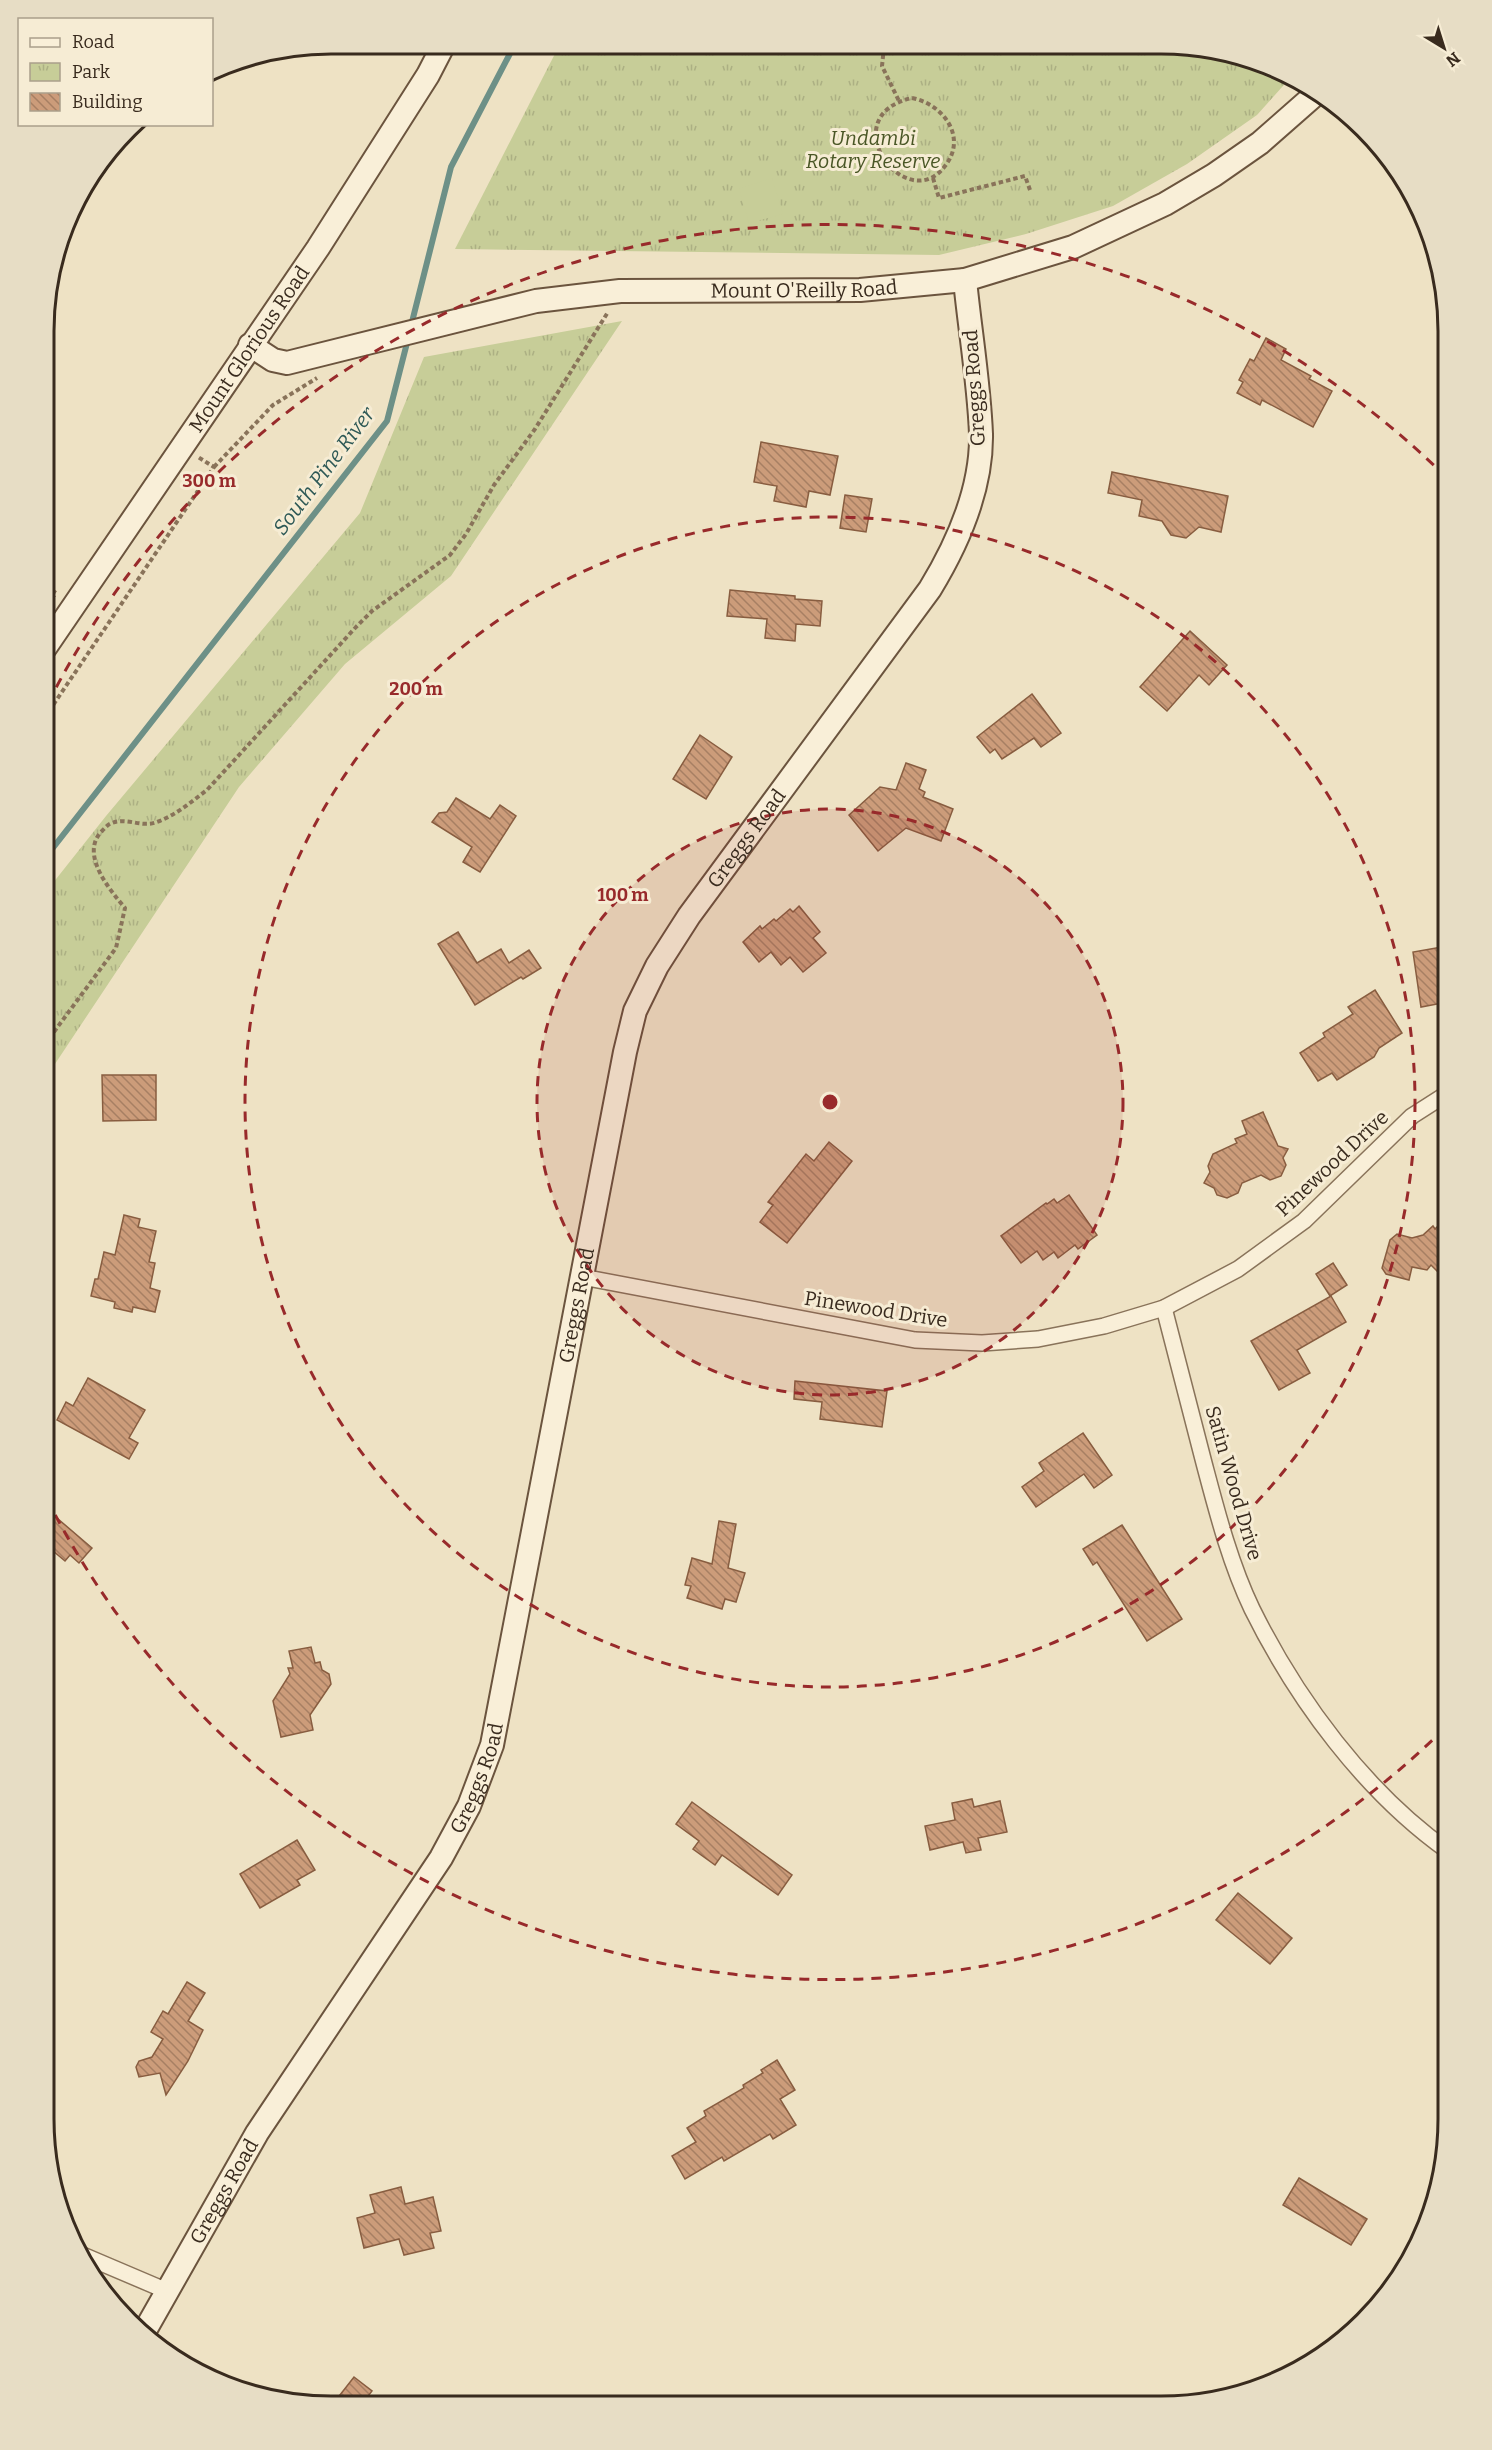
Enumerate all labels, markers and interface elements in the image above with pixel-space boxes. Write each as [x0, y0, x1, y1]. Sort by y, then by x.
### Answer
legend [18, 18, 213, 126]
north arrow [1414, 18, 1474, 78]
text: Road [72, 31, 115, 53]
text: N [1442, 48, 1464, 71]
text: Park [72, 61, 111, 83]
text: Building [72, 91, 143, 113]
park label: Undambi Rotary Reserve [806, 126, 940, 173]
street label: Mount Glorious Road [184, 261, 314, 437]
street label: Mount O'Reilly Road [710, 274, 899, 303]
street label: Greggs Road [958, 329, 990, 447]
water label: South Pine River [267, 401, 381, 540]
text: 300 m [182, 470, 236, 492]
text: 200 m [389, 678, 443, 700]
street label: Greggs Road [702, 784, 791, 893]
text: 100 m [597, 884, 649, 906]
centre of rings [820, 1092, 840, 1112]
street label: Pinewood Drive [1271, 1105, 1393, 1221]
street label: Greggs Road [554, 1245, 599, 1365]
street label: Pinewood Drive [803, 1286, 949, 1332]
street label: Satin Wood Drive [1200, 1403, 1268, 1563]
street label: Greggs Road [444, 1721, 508, 1838]
street label: Greggs Road [185, 2134, 263, 2248]

